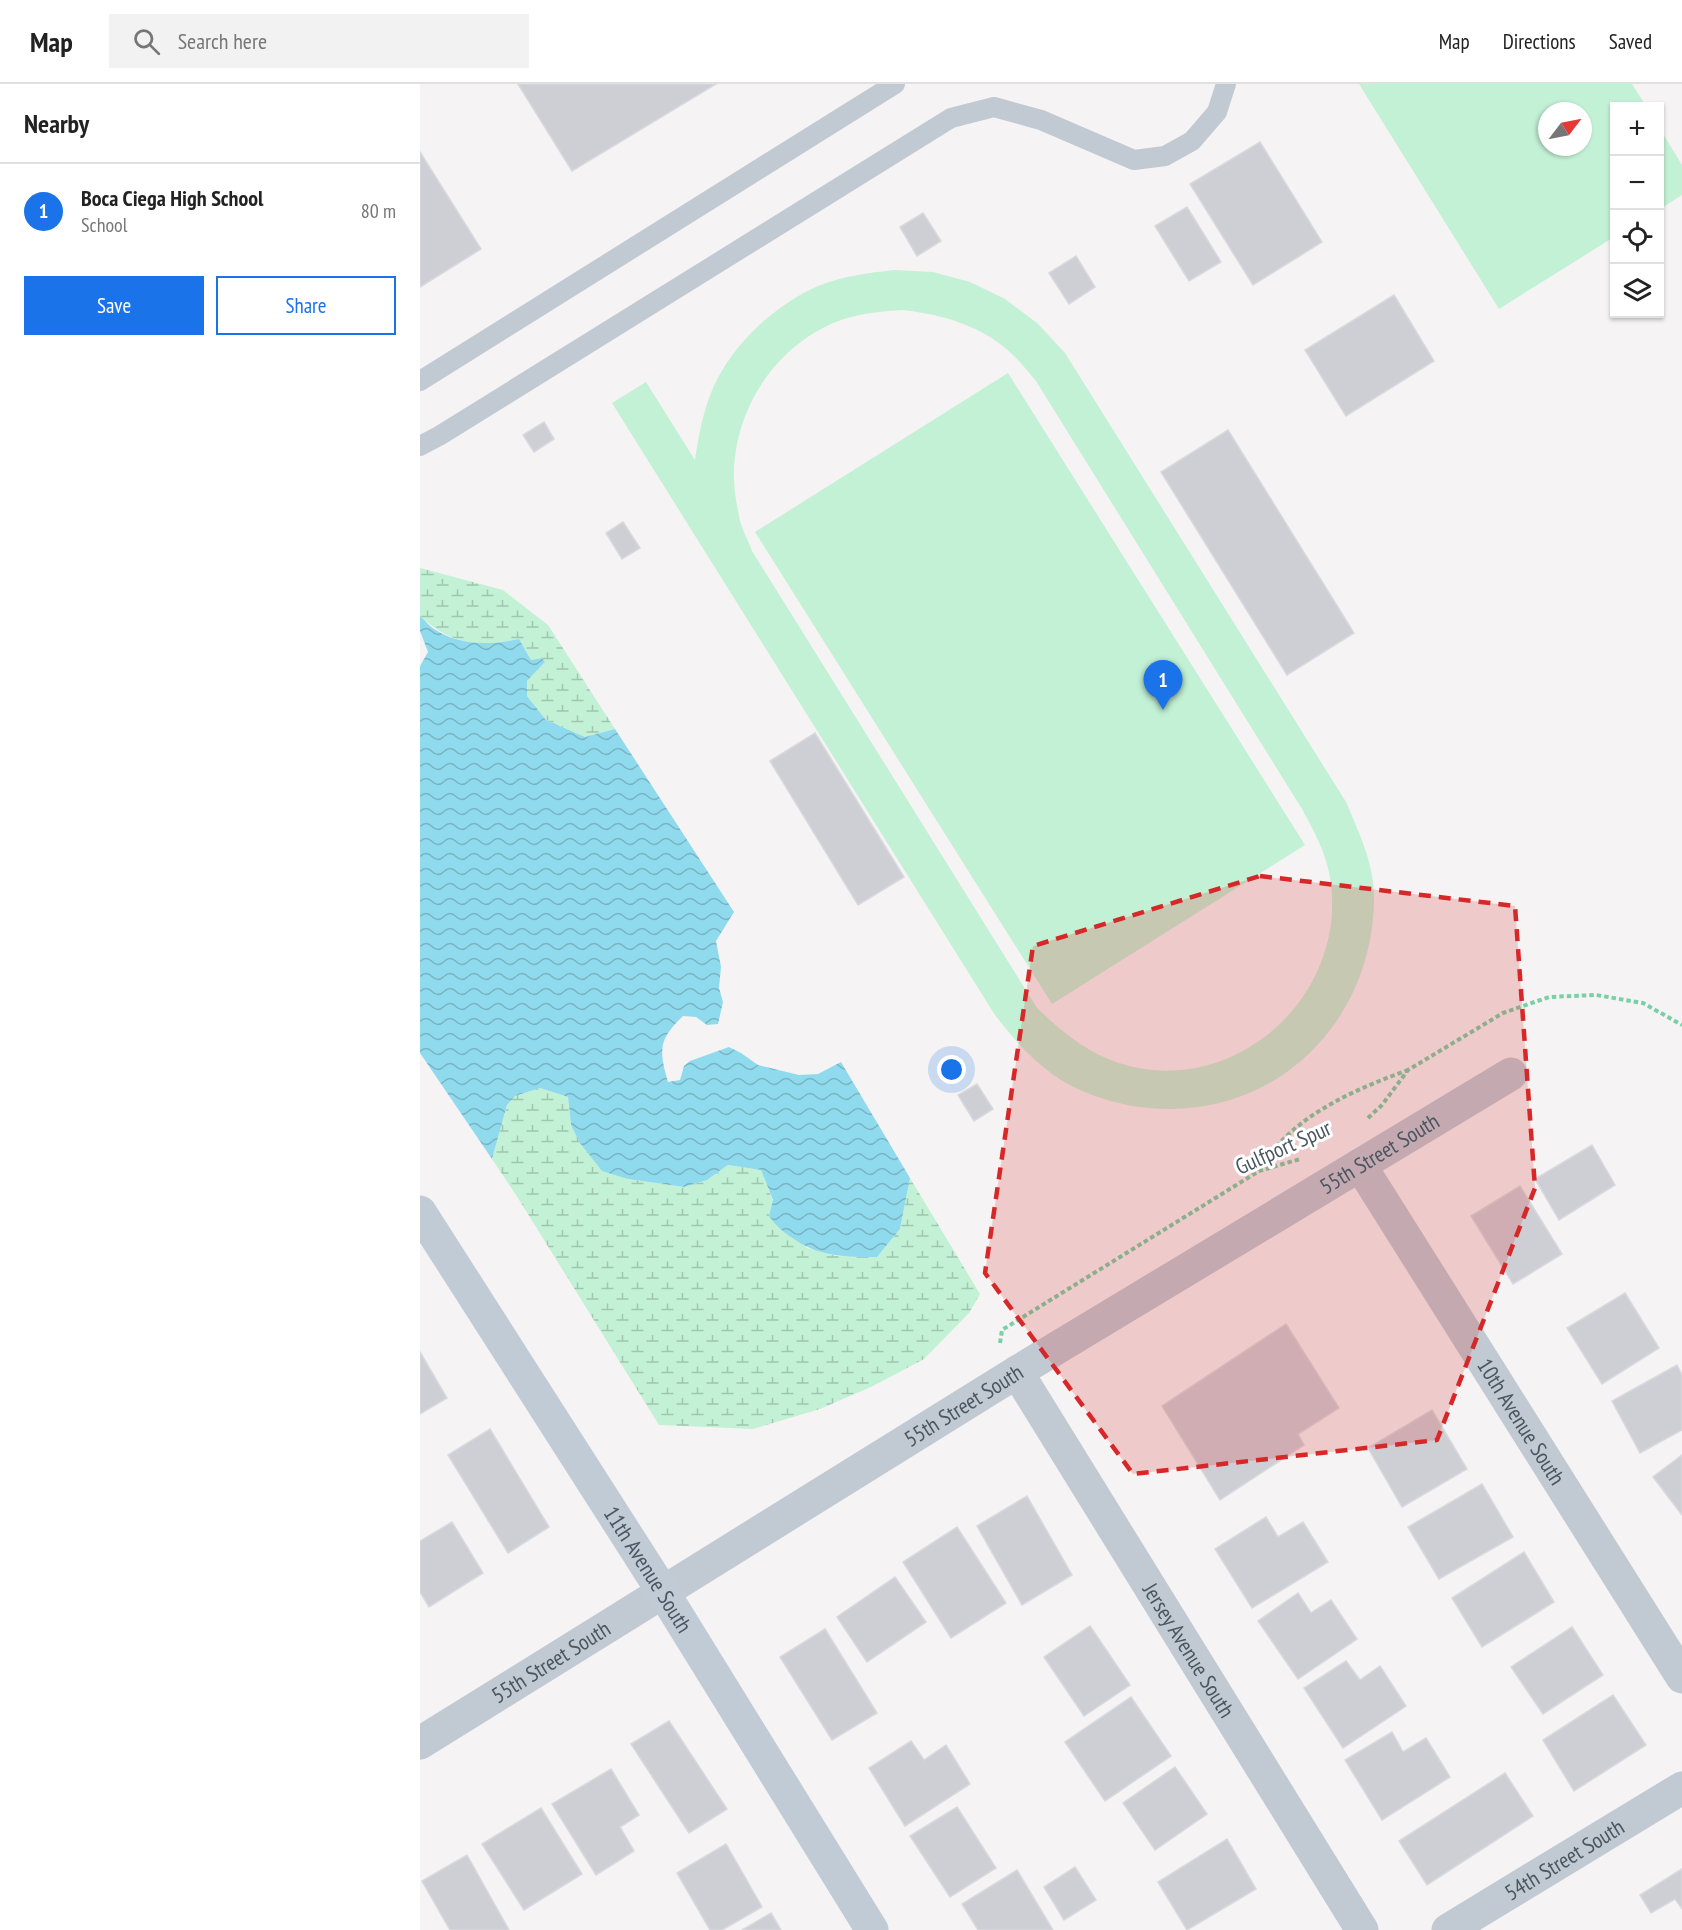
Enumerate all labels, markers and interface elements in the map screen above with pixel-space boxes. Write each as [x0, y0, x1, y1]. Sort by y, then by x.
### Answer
search box [109, 14, 529, 68]
text: Map [30, 23, 73, 60]
icon: search [130, 25, 163, 58]
text: Search here [178, 27, 267, 55]
text: Map [1439, 28, 1470, 55]
text: Directions [1503, 28, 1576, 55]
text: Saved [1609, 28, 1652, 55]
north arrow [1538, 102, 1592, 156]
map controls [1610, 102, 1664, 318]
button: + [1610, 102, 1664, 156]
text: Nearby [24, 107, 89, 140]
button: − [1610, 156, 1664, 210]
text: Boca Ciega High School [81, 184, 263, 212]
text: 1 [39, 198, 48, 224]
text: 80 m [361, 198, 396, 224]
button: locate [1610, 210, 1664, 264]
text: School [81, 212, 127, 238]
button: layers [1610, 264, 1664, 318]
button: Save [24, 276, 204, 335]
button: Share [216, 276, 396, 335]
pin: 1 [1144, 660, 1182, 710]
your location [937, 1055, 966, 1084]
street label: 55th Street South [1314, 1107, 1444, 1200]
street label: Gulfport Spur [1231, 1113, 1335, 1181]
street label: 10th Avenue South [1471, 1353, 1572, 1490]
street label: 55th Street South [899, 1358, 1028, 1453]
street label: 11th Avenue South [598, 1501, 699, 1638]
street label: Jersey Avenue South [1136, 1577, 1241, 1723]
street label: 55th Street South [486, 1614, 615, 1709]
street label: 54th Street South [1499, 1813, 1629, 1906]

